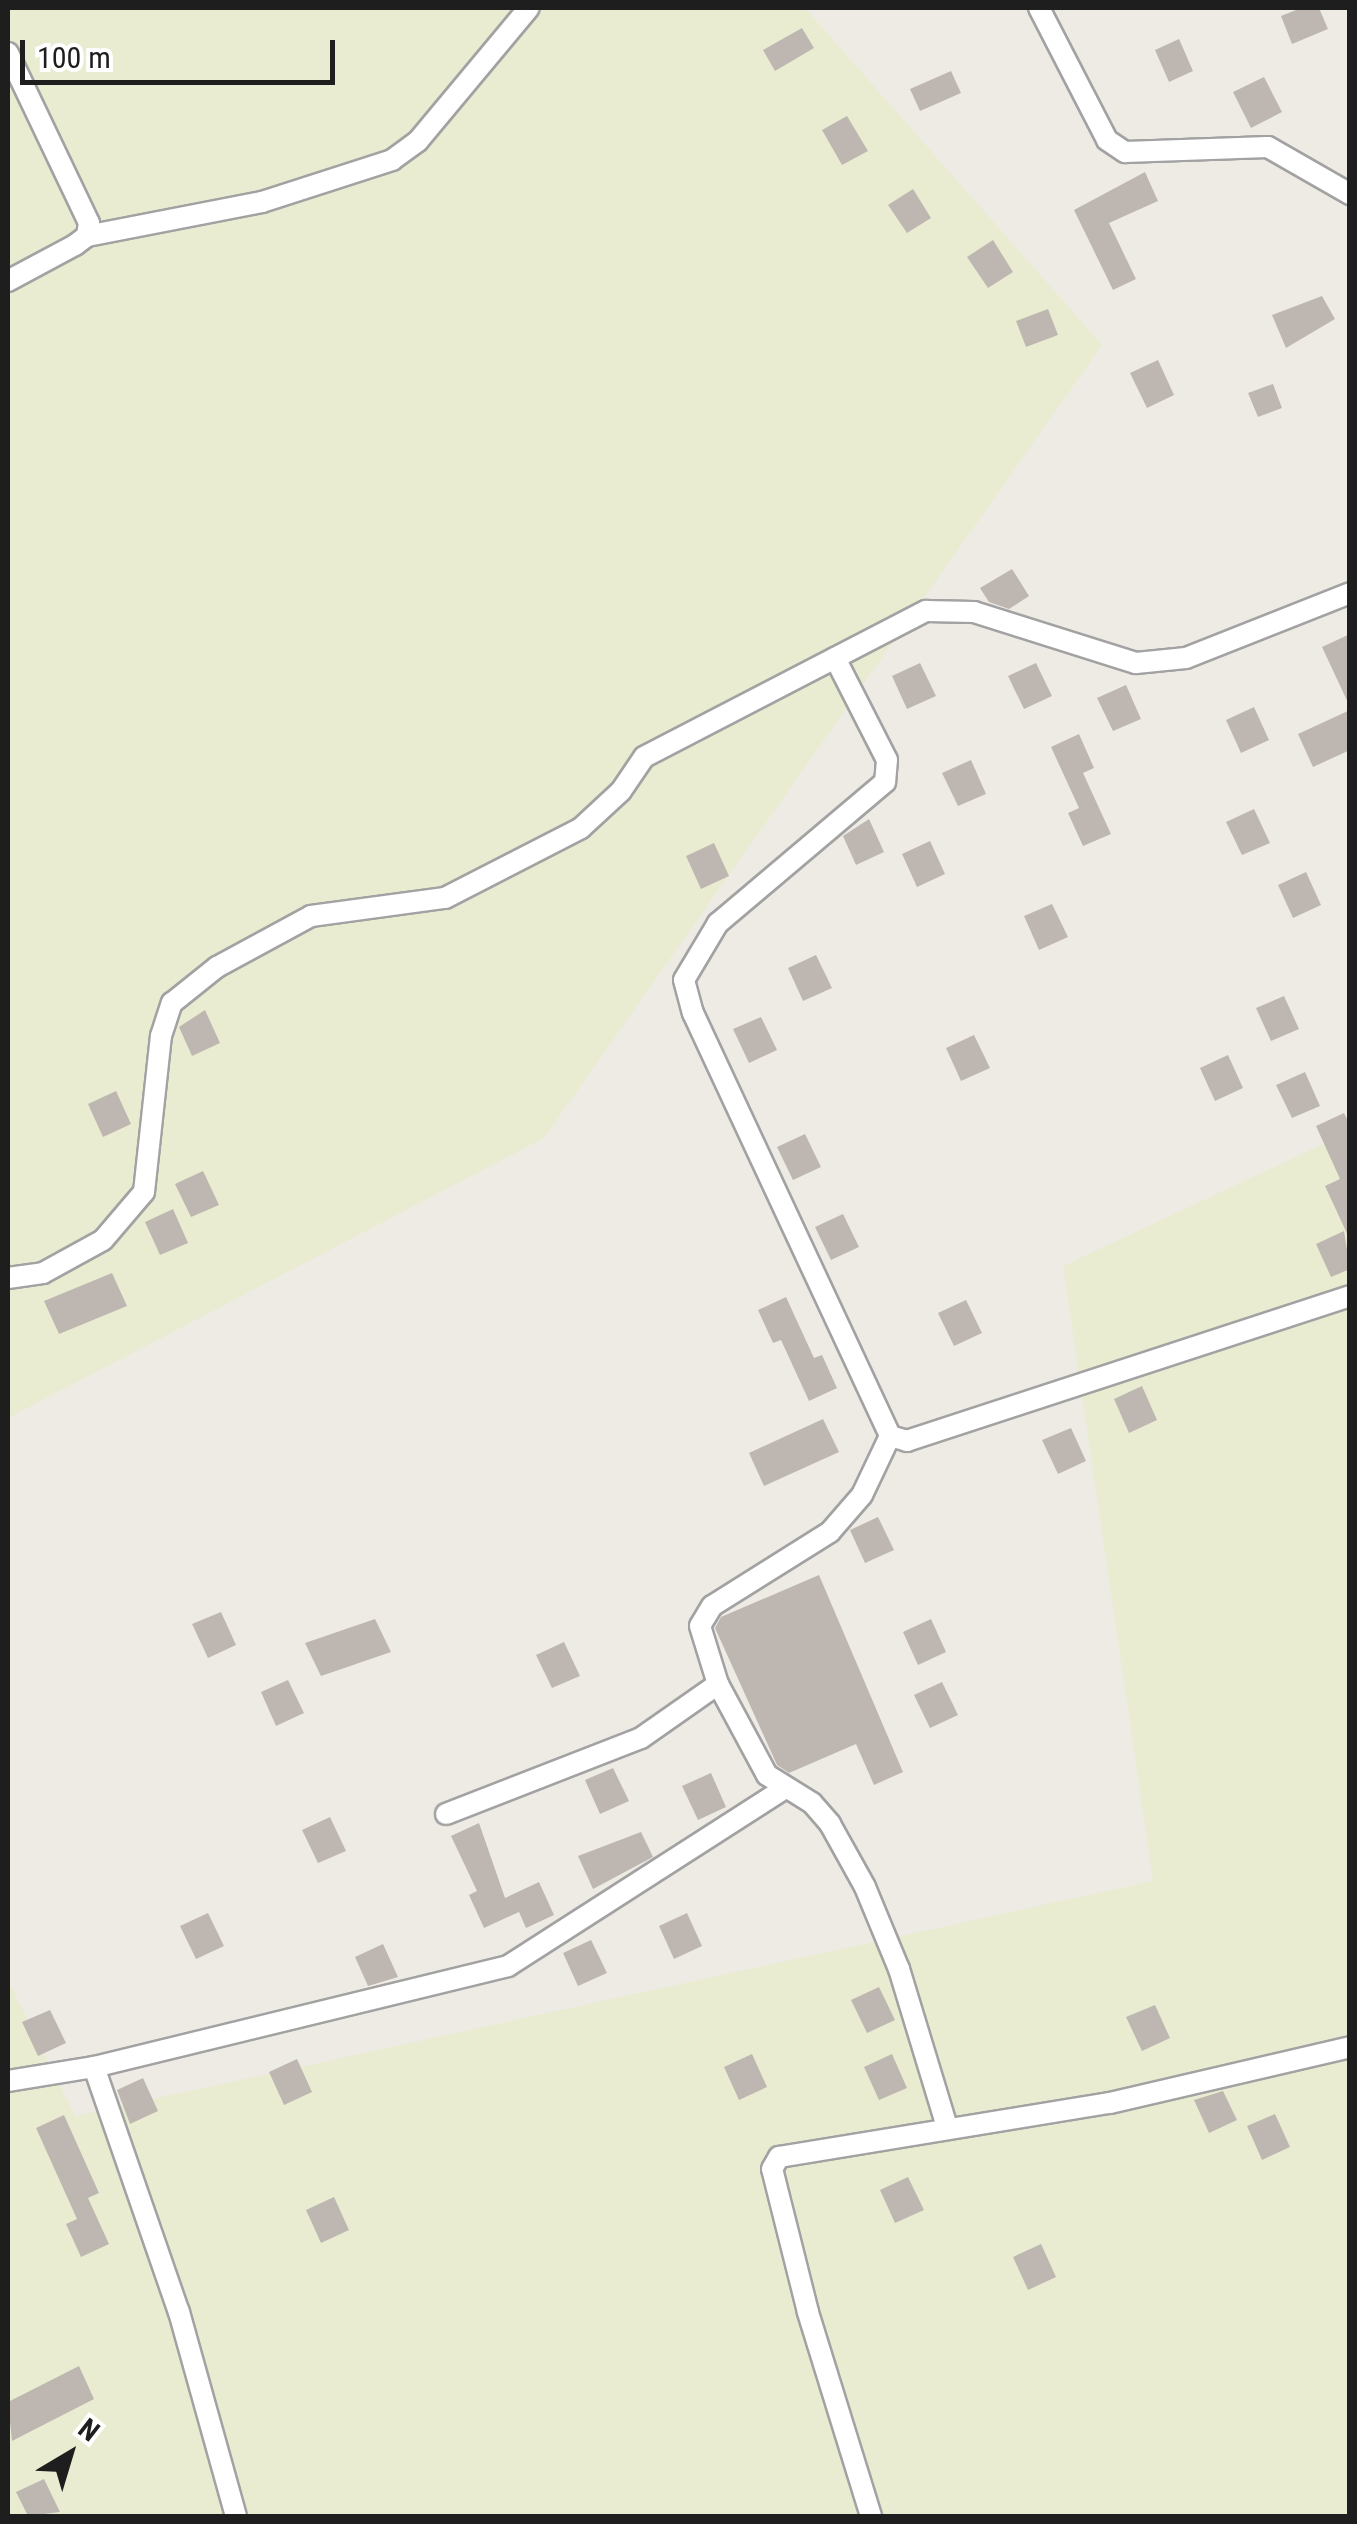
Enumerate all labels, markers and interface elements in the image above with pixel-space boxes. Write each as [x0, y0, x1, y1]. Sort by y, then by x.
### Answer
scale bar [25, 20, 340, 82]
text: 100 m [37, 40, 111, 75]
north arrow [20, 2404, 120, 2504]
text: N [72, 2412, 106, 2448]

